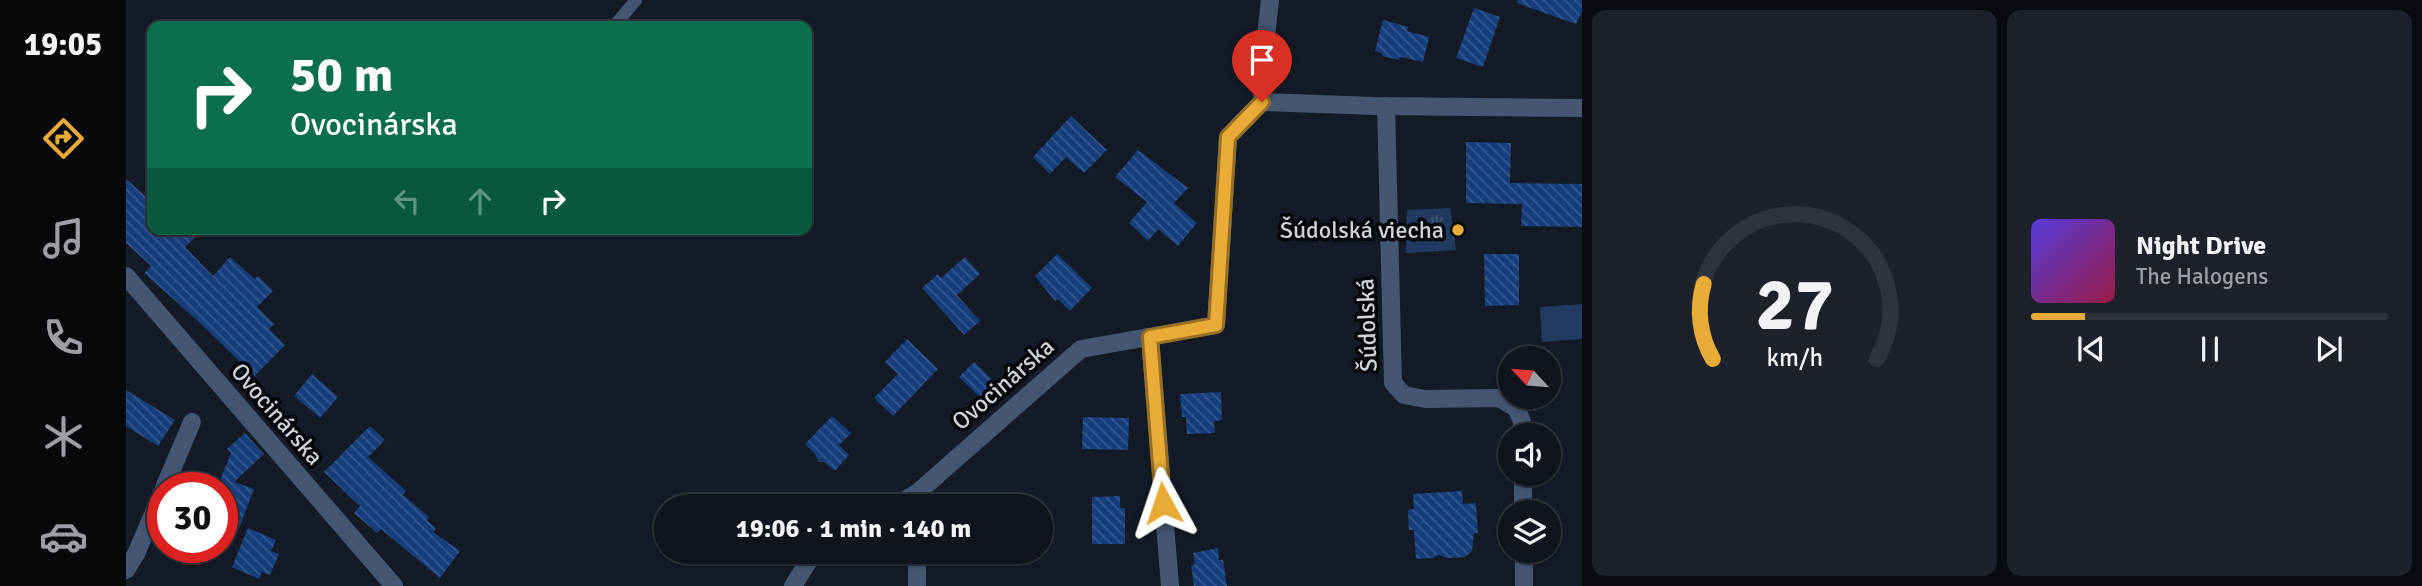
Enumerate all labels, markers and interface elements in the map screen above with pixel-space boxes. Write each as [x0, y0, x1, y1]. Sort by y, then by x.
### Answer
text: 19:05 [24, 25, 102, 64]
pin [1232, 30, 1292, 102]
icon: arrive [1243, 41, 1281, 79]
text: 50 m [290, 45, 393, 105]
icon: right [175, 49, 266, 140]
text: Ovocinárska [290, 105, 458, 144]
icon: directions [39, 114, 88, 163]
icon: left [388, 182, 426, 220]
icon: ahead [461, 182, 499, 220]
icon: right [534, 182, 572, 220]
icon: music [39, 214, 88, 263]
place label: Šúdolská viecha [1280, 215, 1444, 245]
marker: Šúdolská viecha [1450, 222, 1466, 238]
text: Night Drive [2136, 230, 2266, 262]
text: 27 [1755, 261, 1834, 350]
text: The Halogens [2136, 262, 2268, 291]
street label: Šúdolská [1350, 278, 1384, 372]
icon: phone [39, 313, 88, 362]
icon: previous [2072, 330, 2110, 368]
icon: pause [2191, 330, 2229, 368]
icon: next [2310, 330, 2348, 368]
street label: Ovocinárska [946, 331, 1060, 437]
text: km/h [1766, 342, 1823, 373]
north arrow [1498, 346, 1561, 410]
map controls [1498, 346, 1561, 563]
street label: Ovocinárska [224, 357, 330, 471]
icon: climate [39, 412, 88, 461]
button: sound [1498, 423, 1561, 486]
position arrow [1126, 466, 1200, 540]
speed limit sign: 30 [147, 472, 238, 563]
button: layers [1498, 500, 1561, 563]
icon: car [39, 512, 88, 561]
text: 19:06 · 1 min · 140 m [736, 513, 971, 545]

